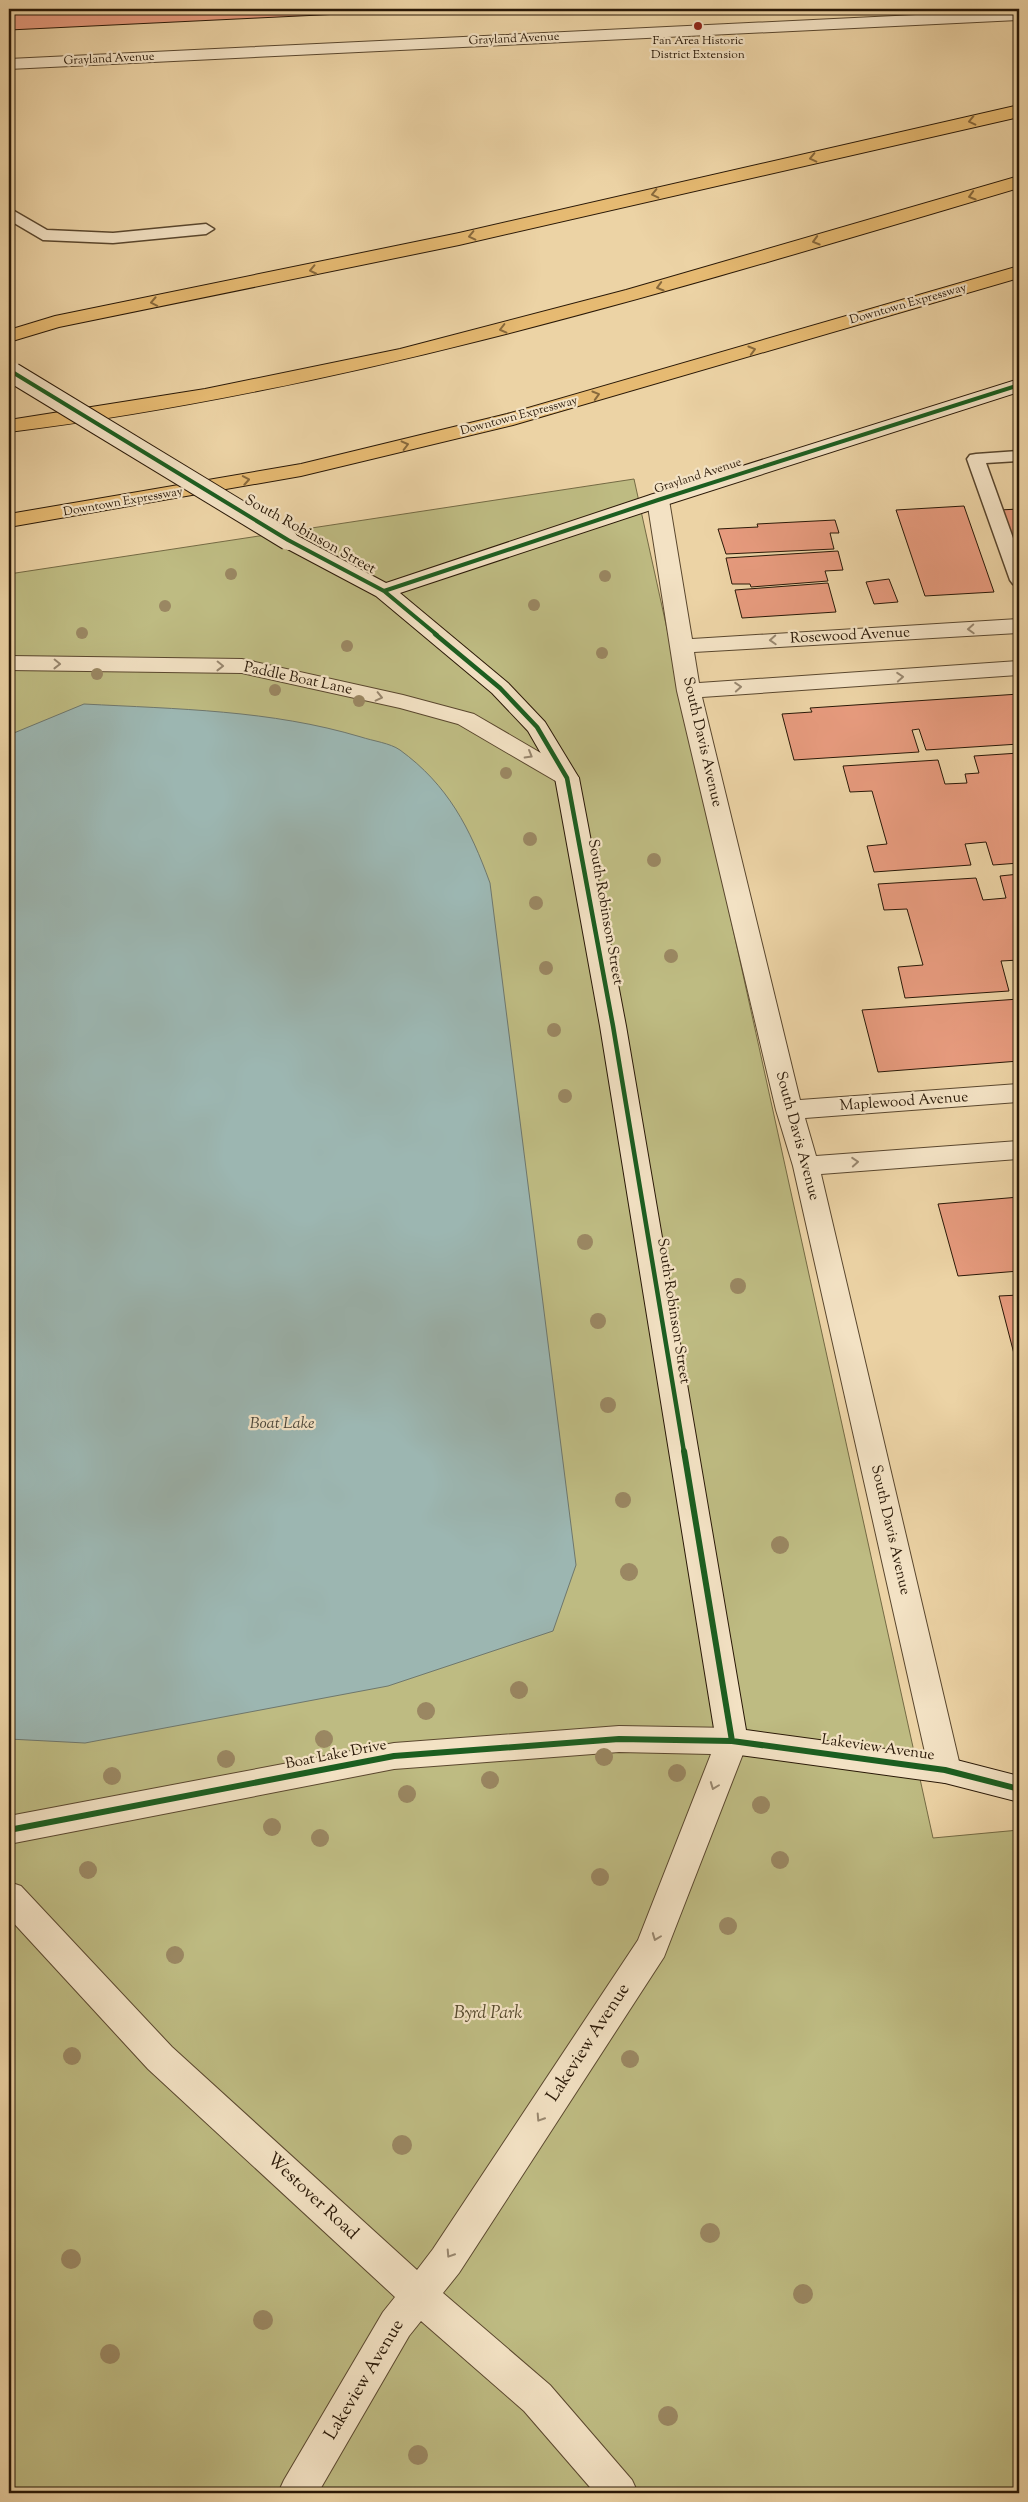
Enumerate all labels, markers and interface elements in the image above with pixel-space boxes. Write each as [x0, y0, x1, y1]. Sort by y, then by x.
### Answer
marker: Fan Area Historic District Extension [692, 20, 704, 32]
street label: Grayland Avenue [468, 28, 560, 50]
place label: Fan Area Historic District Extension [651, 32, 745, 64]
street label: Grayland Avenue [63, 48, 155, 70]
one-way arrow [967, 115, 976, 126]
one-way arrow [809, 152, 818, 163]
one-way arrow [651, 188, 659, 199]
one-way arrow [968, 190, 977, 201]
one-way arrow [468, 230, 477, 241]
one-way arrow [813, 236, 821, 246]
one-way arrow [309, 264, 318, 275]
street label: Downtown Expressway [847, 279, 969, 329]
one-way arrow [657, 281, 665, 291]
one-way arrow [149, 297, 158, 307]
one-way arrow [499, 323, 508, 334]
one-way arrow [748, 345, 756, 355]
one-way arrow [592, 390, 601, 401]
street label: Downtown Expressway [458, 392, 580, 440]
one-way arrow [401, 440, 410, 451]
street label: Grayland Avenue [652, 453, 744, 499]
one-way arrow [242, 475, 251, 485]
street label: Downtown Expressway [62, 483, 184, 521]
street label: South Robinson Street [240, 490, 380, 580]
street label: Rosewood Avenue [789, 622, 911, 650]
one-way arrow [966, 623, 974, 634]
one-way arrow [769, 635, 777, 646]
street label: Paddle Boat Lane [242, 657, 354, 701]
one-way arrow [54, 659, 62, 669]
one-way arrow [216, 661, 224, 671]
one-way arrow [896, 671, 904, 682]
street label: South Davis Avenue [677, 675, 727, 809]
one-way arrow [734, 682, 742, 693]
one-way arrow [375, 691, 384, 702]
one-way arrow [524, 749, 533, 759]
street label: South Robinson Street [582, 838, 628, 986]
street label: South Davis Avenue [770, 1069, 824, 1203]
street label: Maplewood Avenue [839, 1087, 969, 1117]
one-way arrow [851, 1157, 859, 1168]
street label: South Robinson Street [651, 1236, 695, 1386]
water label: Boat Lake [250, 1413, 314, 1436]
street label: South Davis Avenue [865, 1463, 915, 1597]
street label: Lakeview Avenue [820, 1730, 936, 1766]
street label: Boat Lake Drive [284, 1735, 389, 1775]
one-way arrow [710, 1781, 720, 1790]
one-way arrow [651, 1933, 661, 1941]
street label: Lakeview Avenue [541, 1979, 637, 2107]
park label: Byrd Park [454, 2001, 522, 2027]
one-way arrow [536, 2113, 546, 2122]
street label: Westover Road [260, 2147, 364, 2247]
one-way arrow [447, 2248, 456, 2258]
street label: Lakeview Avenue [319, 2315, 411, 2445]

